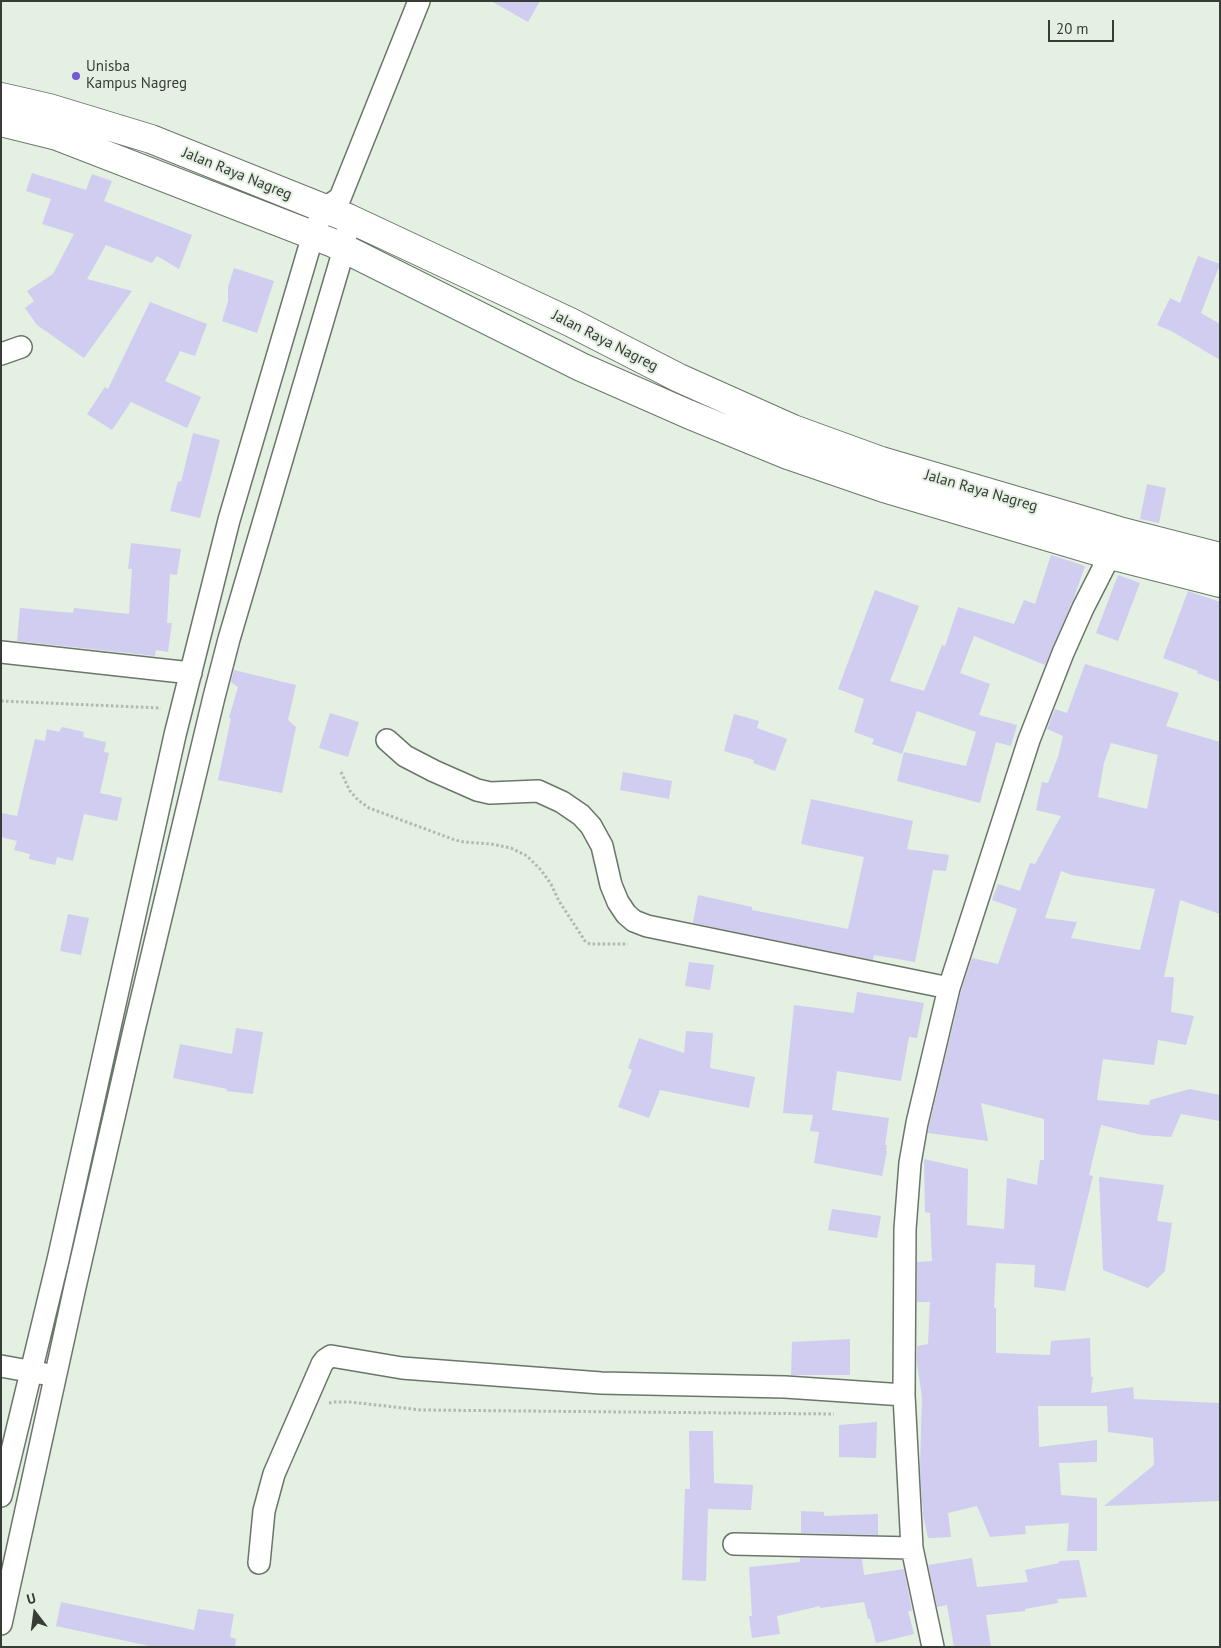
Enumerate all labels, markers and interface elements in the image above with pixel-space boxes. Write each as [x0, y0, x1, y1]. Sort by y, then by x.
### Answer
scale bar [1051, 10, 1117, 42]
text: 20 m [1056, 19, 1089, 38]
place label: Unisba Kampus Nagreg [86, 58, 187, 93]
marker: Unisba Kampus Nagreg [70, 70, 82, 82]
street label: Jalan Raya Nagreg [180, 144, 294, 204]
street label: Jalan Raya Nagreg [549, 306, 661, 376]
street label: Jalan Raya Nagreg [922, 466, 1040, 516]
north arrow [10, 1588, 60, 1638]
text: U [25, 1589, 38, 1608]

